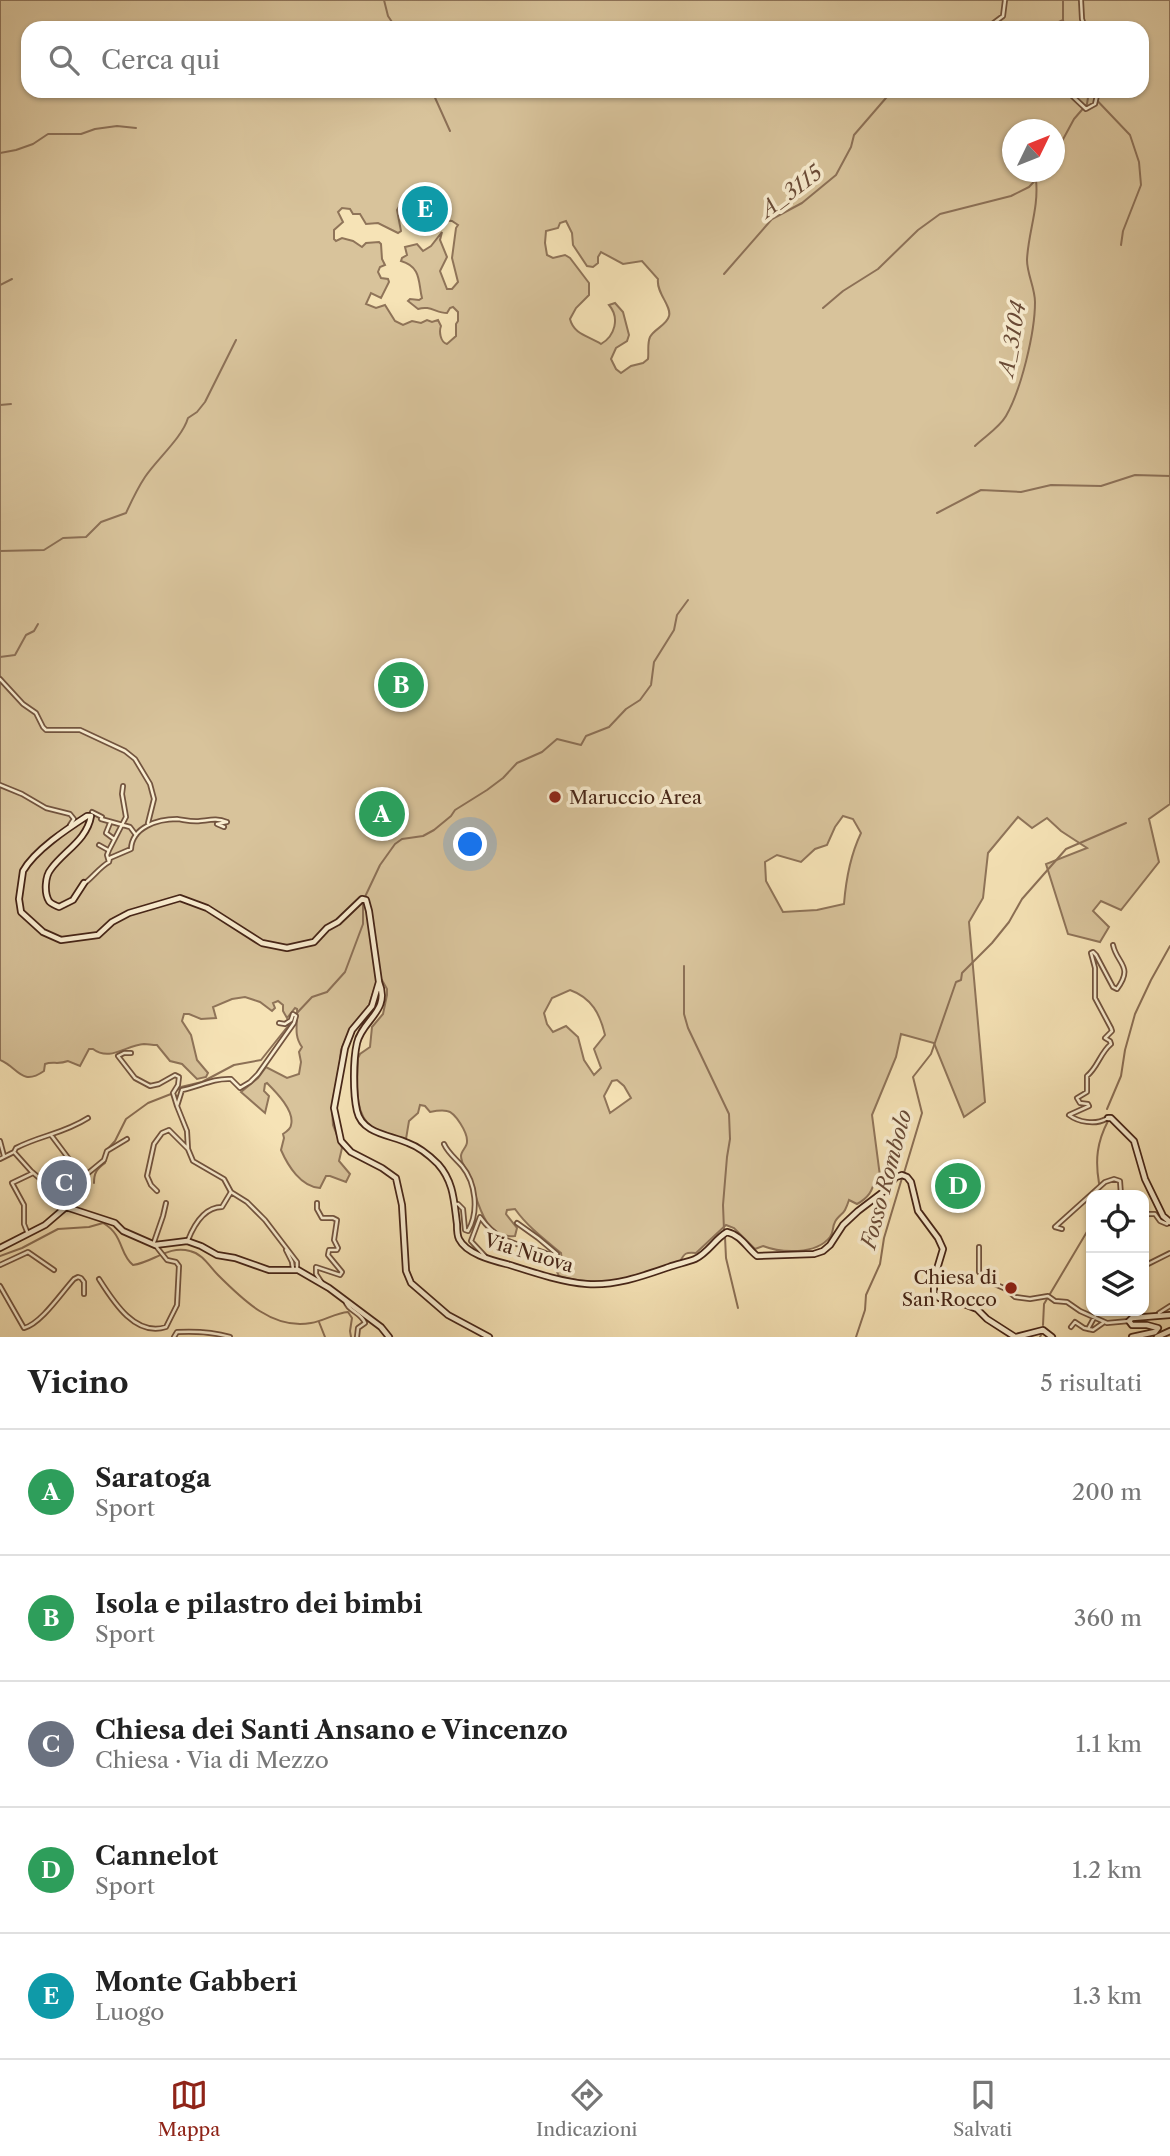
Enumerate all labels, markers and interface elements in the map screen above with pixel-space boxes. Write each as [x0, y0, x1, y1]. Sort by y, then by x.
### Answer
search box [21, 21, 1149, 98]
icon: search [45, 41, 83, 79]
text: Cerca qui [101, 44, 220, 76]
north arrow [1002, 119, 1065, 182]
water label: A_3115 [753, 159, 827, 224]
pin: E [402, 183, 448, 235]
water label: A_3104 [993, 298, 1031, 381]
pin: B [378, 659, 424, 711]
place label: Maruccio Area [569, 786, 702, 809]
pin: A [359, 788, 405, 840]
marker: Maruccio Area [547, 789, 563, 805]
your location [453, 827, 487, 861]
water label: Fosso Rombolo [855, 1106, 917, 1253]
pin: C [41, 1157, 87, 1209]
pin: D [935, 1160, 981, 1212]
map controls [1086, 1190, 1149, 1316]
button: locate [1086, 1190, 1149, 1253]
street label: Via Nuova [481, 1228, 576, 1277]
button: layers [1086, 1253, 1149, 1316]
place label: Chiesa di San Rocco [902, 1266, 997, 1311]
marker: Chiesa di San Rocco [1003, 1280, 1019, 1296]
text: Vicino [28, 1364, 128, 1401]
text: 5 risultati [1040, 1369, 1142, 1397]
text: Saratoga [95, 1462, 211, 1494]
text: A [42, 1478, 60, 1506]
text: 200 m [1072, 1478, 1142, 1506]
text: Sport [95, 1494, 155, 1522]
text: Isola e pilastro dei bimbi [95, 1588, 423, 1620]
text: B [42, 1604, 60, 1632]
text: 360 m [1074, 1604, 1142, 1632]
text: Sport [95, 1620, 155, 1648]
text: Chiesa dei Santi Ansano e Vincenzo [95, 1714, 568, 1746]
text: C [42, 1730, 60, 1758]
text: 1.1 km [1076, 1730, 1142, 1758]
text: Chiesa · Via di Mezzo [95, 1746, 329, 1774]
text: Cannelot [95, 1840, 218, 1872]
text: D [41, 1856, 61, 1884]
text: 1.2 km [1072, 1856, 1142, 1884]
text: Sport [95, 1872, 155, 1900]
text: Monte Gabberi [95, 1966, 297, 1998]
text: E [43, 1982, 59, 2010]
text: 1.3 km [1073, 1982, 1142, 2010]
text: Luogo [95, 1998, 164, 2026]
tab: Mappa [158, 2076, 220, 2141]
tab: Indicazioni [536, 2076, 637, 2141]
tab: Salvati [953, 2076, 1012, 2141]

